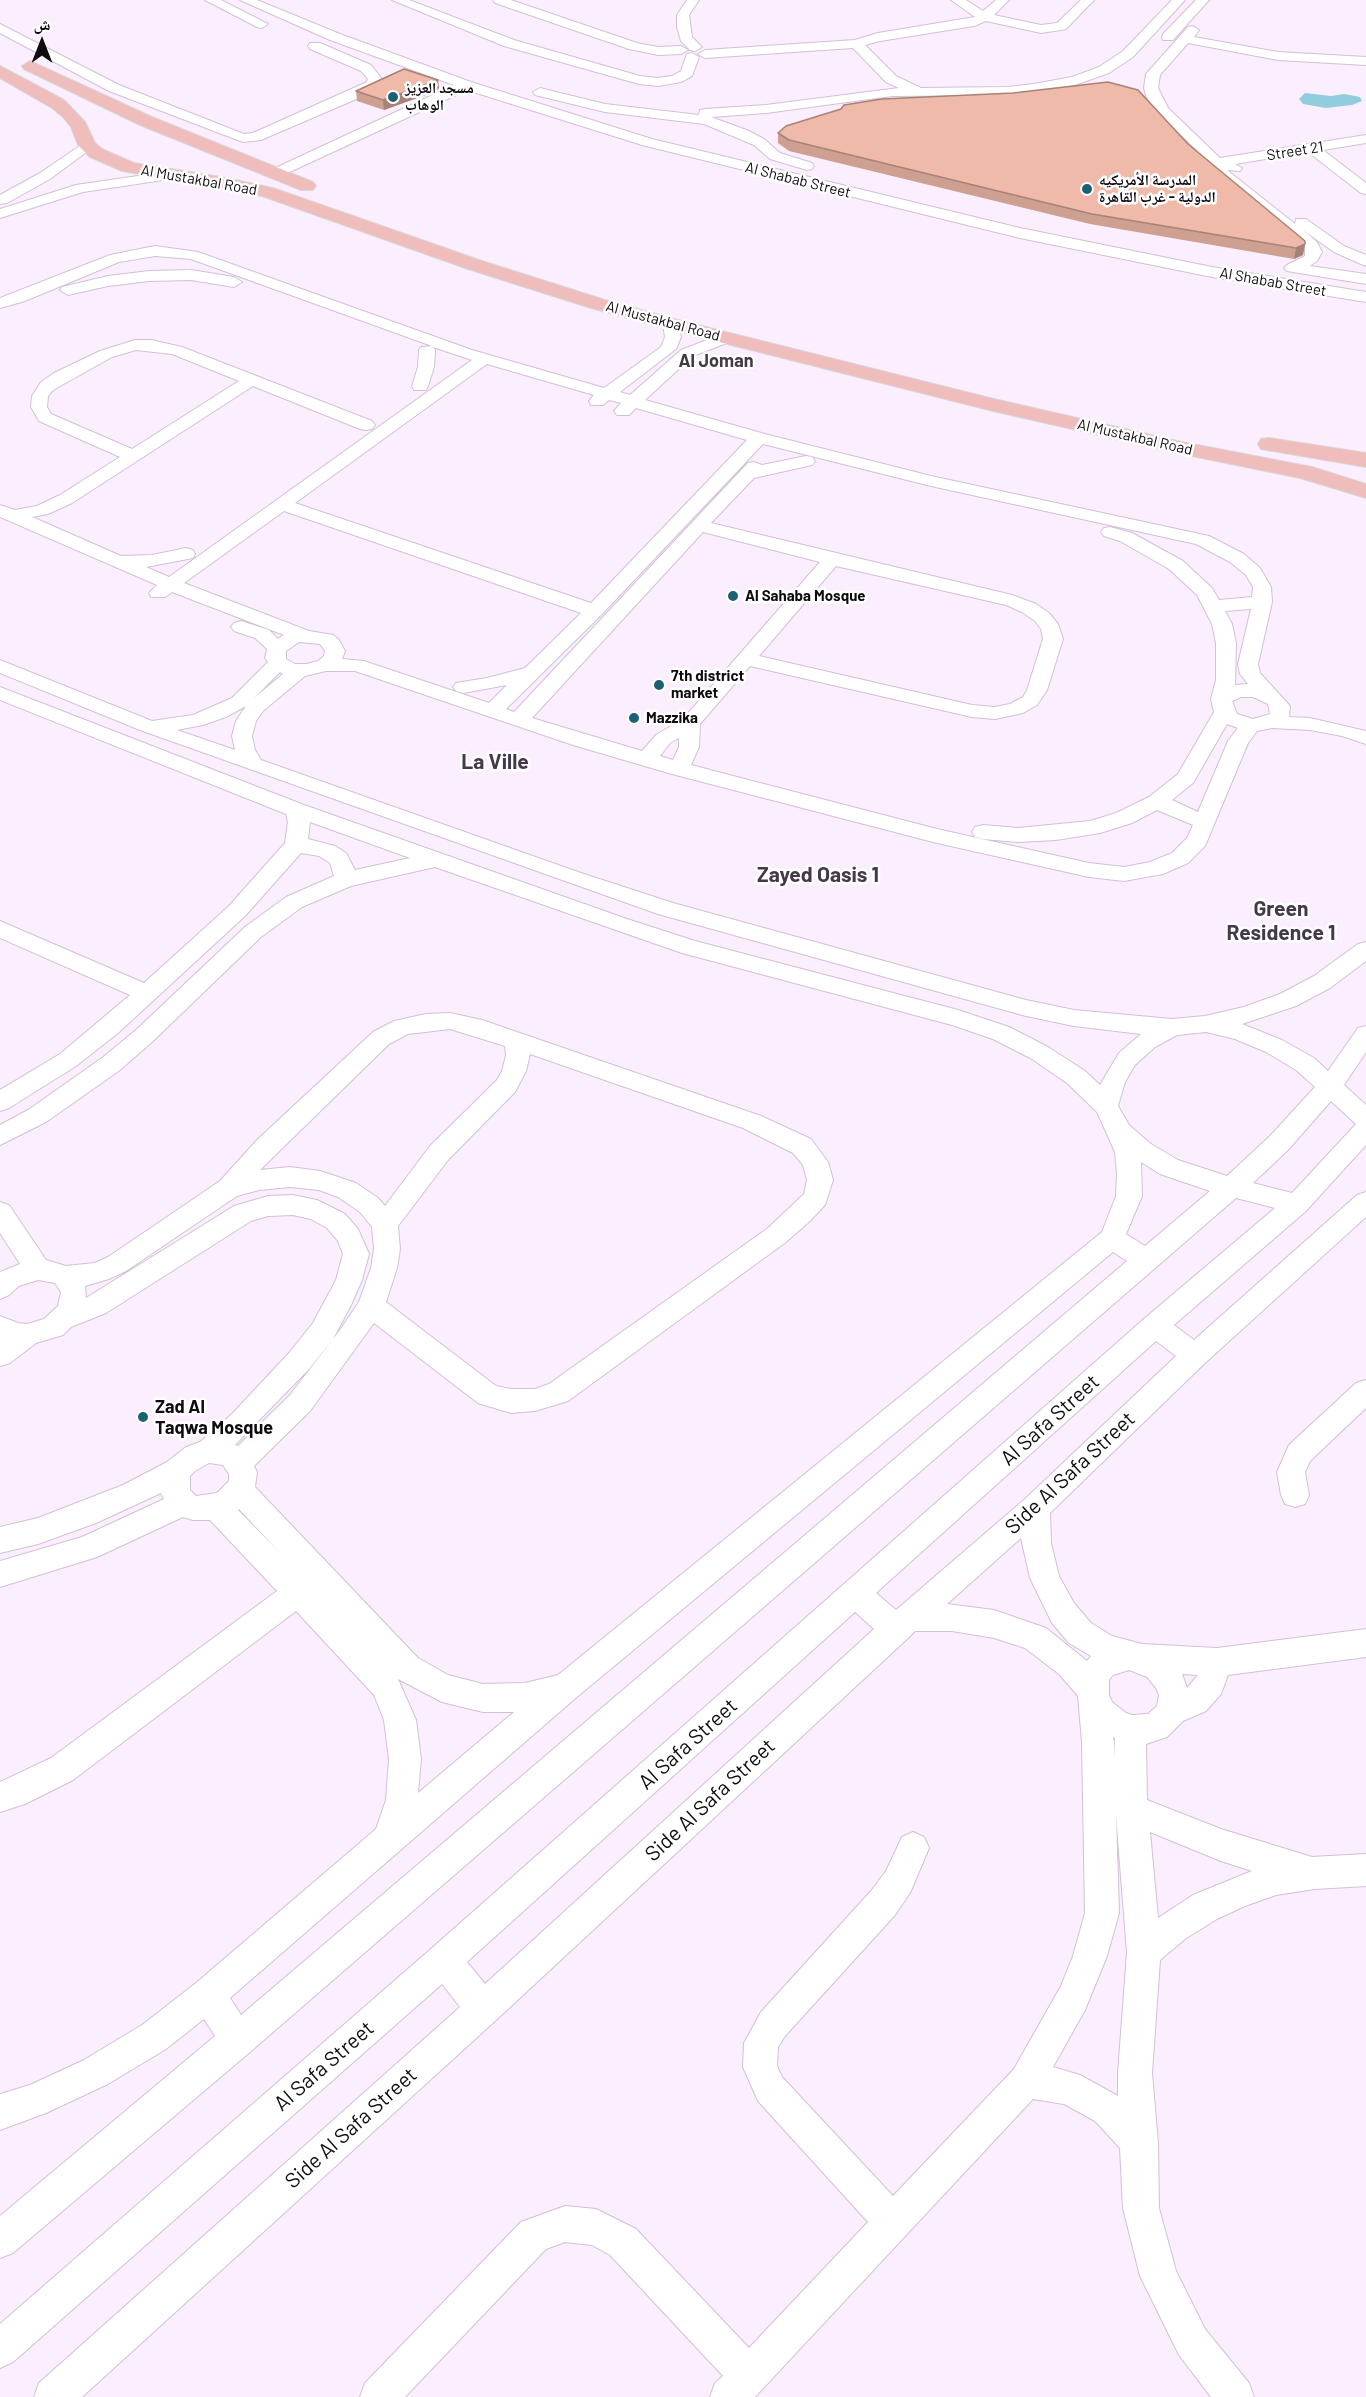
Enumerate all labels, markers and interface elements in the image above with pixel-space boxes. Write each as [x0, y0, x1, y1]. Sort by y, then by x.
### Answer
north arrow [12, 12, 72, 72]
text: ش [34, 14, 50, 33]
place label: مسجد العزيز الوهاب [405, 79, 474, 114]
marker: مسجد العزيز الوهاب [386, 90, 400, 104]
street label: Street 21 [1265, 138, 1325, 164]
street label: Al Shabab Street [743, 158, 853, 202]
street label: Al Mustakbal Road [140, 161, 258, 199]
place label: المدرسة الأمريكيه الدولية - غرب القاهرة [1099, 171, 1216, 206]
marker: المدرسة الأمريكيه الدولية - غرب القاهرة [1080, 182, 1094, 196]
street label: Al Shabab Street [1218, 264, 1328, 300]
street label: Al Mustakbal Road [604, 297, 722, 345]
district label: Al Joman [679, 350, 753, 372]
street label: Al Mustakbal Road [1076, 415, 1194, 459]
place label: Al Sahaba Mosque [745, 587, 866, 605]
marker: Al Sahaba Mosque [726, 589, 740, 603]
place label: 7th district market [671, 667, 744, 702]
marker: 7th district market [652, 678, 666, 692]
place label: Mazzika [646, 709, 698, 727]
marker: Mazzika [627, 711, 641, 725]
district label: La Ville [461, 749, 529, 775]
district label: Zayed Oasis 1 [757, 862, 879, 888]
district label: Green Residence 1 [1227, 896, 1335, 946]
street label: Al Safa Street [995, 1369, 1105, 1471]
place label: Zad Al Taqwa Mosque [155, 1396, 273, 1438]
street label: Side Al Safa Street [1000, 1406, 1140, 1540]
marker: Zad Al Taqwa Mosque [136, 1410, 150, 1424]
street label: Al Safa Street [633, 1693, 743, 1795]
street label: Side Al Safa Street [640, 1733, 780, 1867]
street label: Al Safa Street [269, 2016, 379, 2116]
street label: Side Al Safa Street [280, 2062, 422, 2194]

